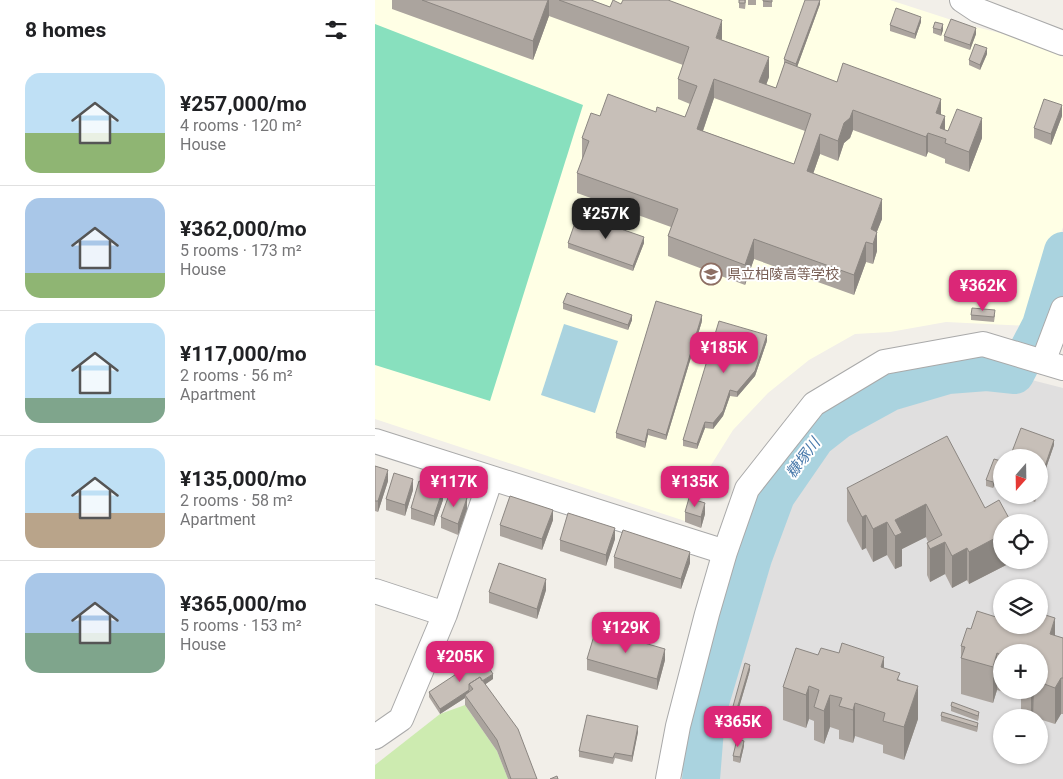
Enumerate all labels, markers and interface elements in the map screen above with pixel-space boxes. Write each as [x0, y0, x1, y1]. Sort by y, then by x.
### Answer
icon: filters [322, 16, 350, 44]
text: 8 homes [25, 18, 106, 42]
text: ¥257,000/mo [180, 92, 307, 116]
icon: home [65, 93, 125, 153]
text: 4 rooms · 120 m² [180, 116, 302, 135]
text: House [180, 135, 226, 154]
pin: ¥257K [571, 198, 641, 240]
text: ¥257K [583, 204, 629, 223]
text: ¥362,000/mo [180, 217, 307, 241]
icon: home [65, 218, 125, 278]
text: 5 rooms · 173 m² [180, 241, 302, 260]
text: House [180, 260, 226, 279]
school or university icon: 県立柏陵高等学校 [699, 262, 723, 286]
place label: 県立柏陵高等学校 [727, 266, 839, 282]
pin: ¥362K [948, 270, 1018, 312]
text: ¥362K [960, 276, 1006, 295]
pin: ¥185K [689, 332, 759, 374]
text: ¥185K [701, 338, 747, 357]
text: ¥117,000/mo [180, 342, 307, 366]
icon: home [65, 343, 125, 403]
text: 2 rooms · 56 m² [180, 366, 293, 385]
text: Apartment [180, 385, 256, 404]
water label: 糠塚川 [782, 433, 825, 481]
north arrow [993, 449, 1047, 504]
map controls [993, 449, 1048, 764]
pin: ¥117K [419, 466, 489, 508]
pin: ¥135K [660, 466, 730, 508]
text: ¥135,000/mo [180, 467, 307, 491]
icon: home [65, 468, 125, 528]
text: ¥117K [431, 472, 477, 491]
text: ¥135K [672, 472, 718, 491]
text: 2 rooms · 58 m² [180, 491, 293, 510]
text: Apartment [180, 510, 256, 529]
button: locate [993, 514, 1048, 569]
button: layers [993, 579, 1048, 634]
text: ¥365,000/mo [180, 592, 307, 616]
icon: home [65, 593, 125, 653]
pin: ¥129K [591, 612, 661, 654]
text: 5 rooms · 153 m² [180, 616, 302, 635]
text: ¥129K [603, 618, 649, 637]
text: House [180, 635, 226, 654]
pin: ¥205K [425, 640, 495, 683]
button: + [993, 644, 1048, 699]
text: ¥205K [437, 647, 483, 666]
pin: ¥365K [703, 706, 773, 748]
button: − [993, 709, 1048, 764]
text: ¥365K [715, 712, 761, 731]

